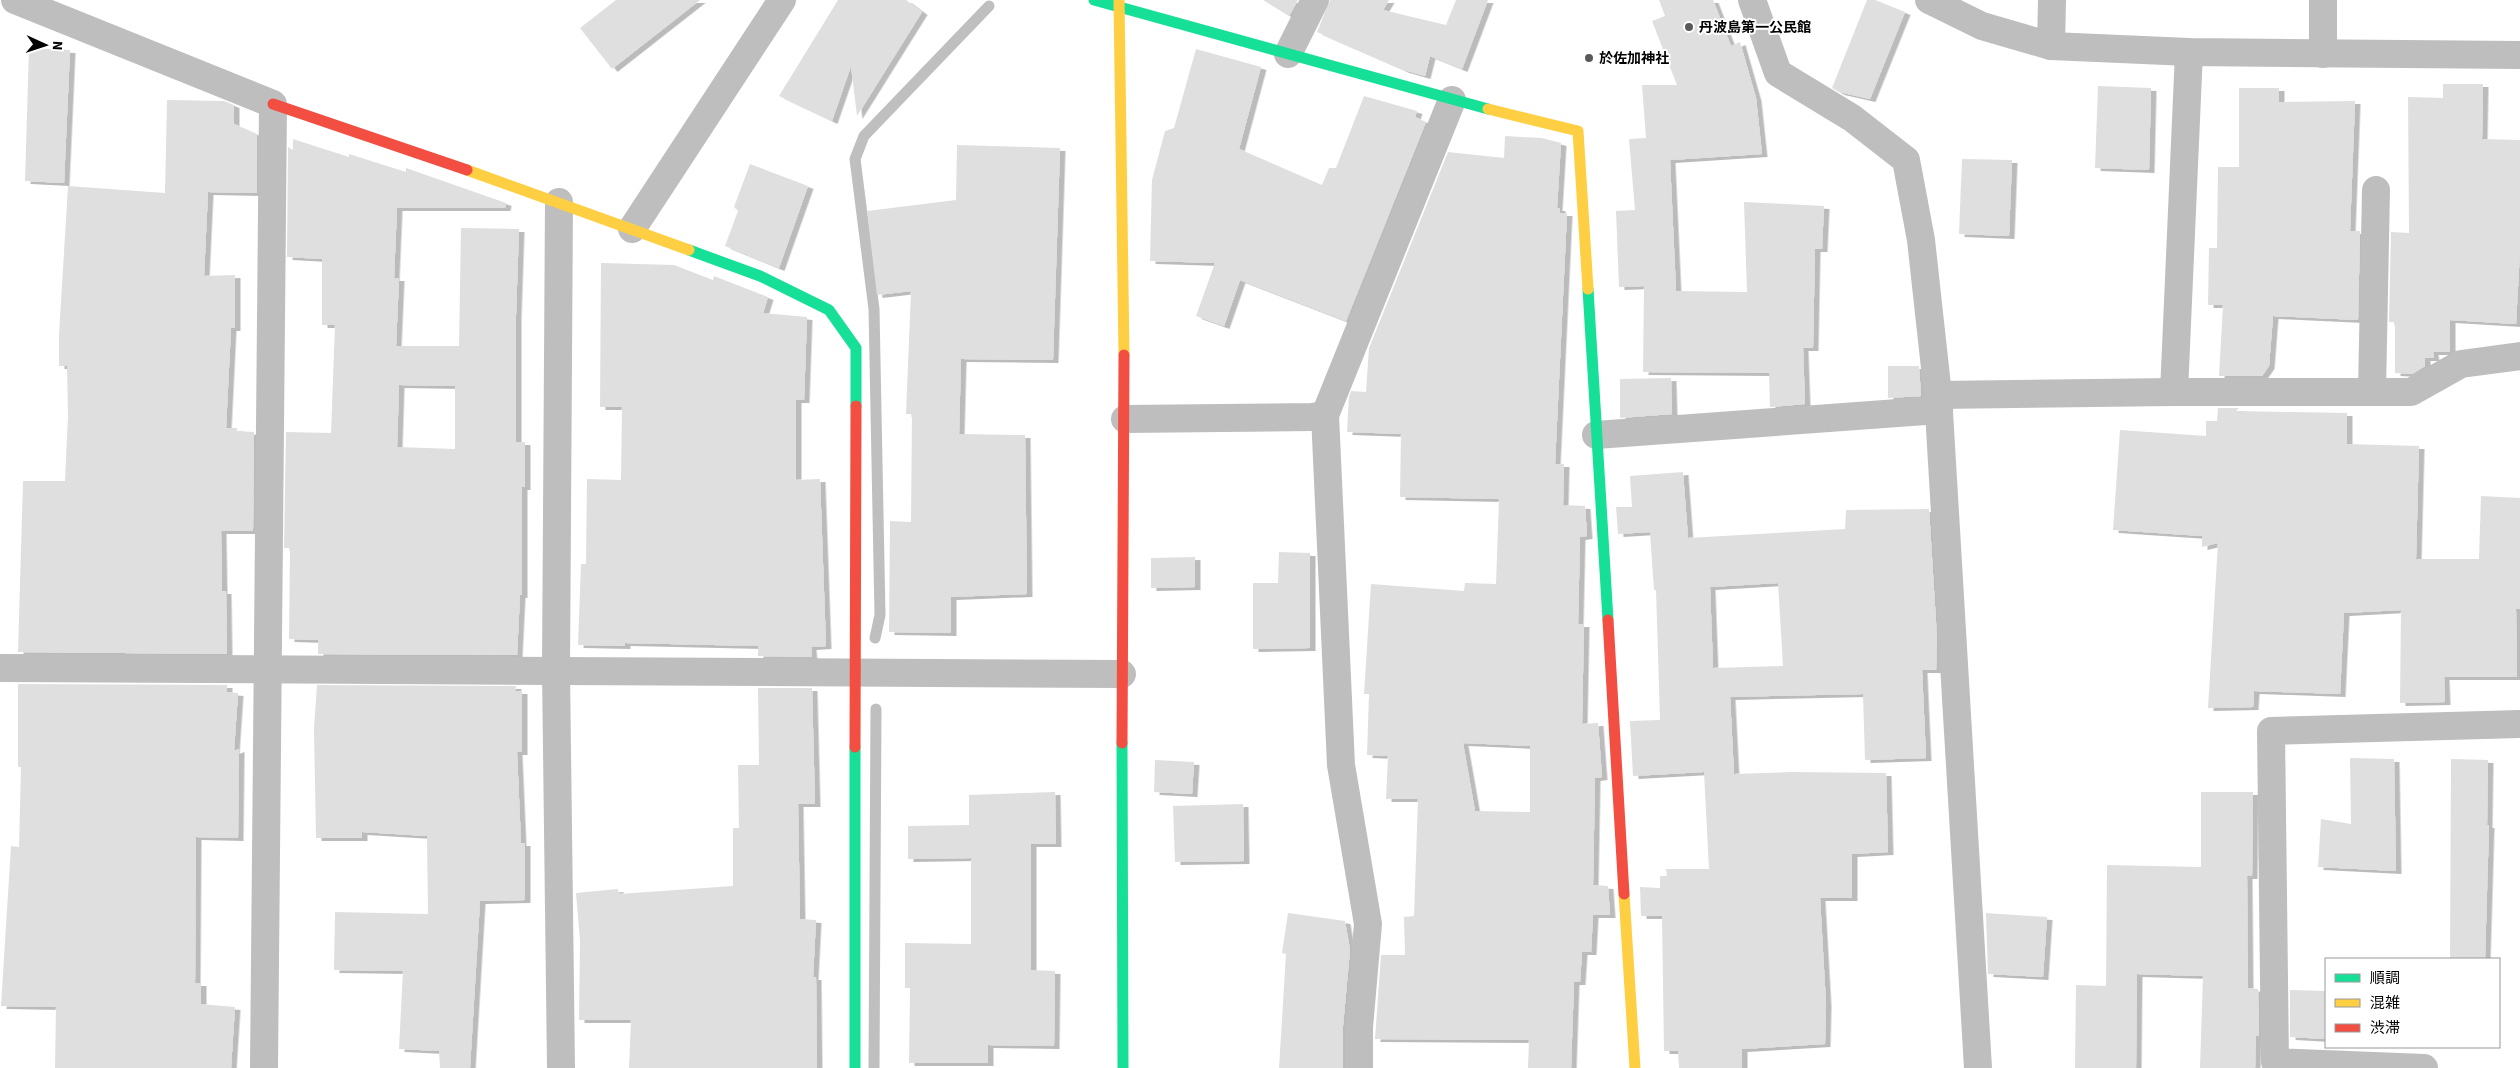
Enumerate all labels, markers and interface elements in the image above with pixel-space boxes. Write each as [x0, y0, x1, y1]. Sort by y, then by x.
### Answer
place label: 丹波島第一公民館 [1699, 18, 1811, 38]
north arrow [20, 20, 70, 70]
marker: 丹波島第一公民館 [1683, 21, 1695, 33]
text: N [47, 40, 67, 51]
place label: 於佐加神社 [1599, 49, 1669, 69]
marker: 於佐加神社 [1583, 52, 1595, 64]
legend [2325, 958, 2500, 1048]
text: 順調 [2370, 968, 2400, 989]
text: 混雑 [2370, 993, 2400, 1014]
text: 渋滞 [2370, 1018, 2400, 1039]

